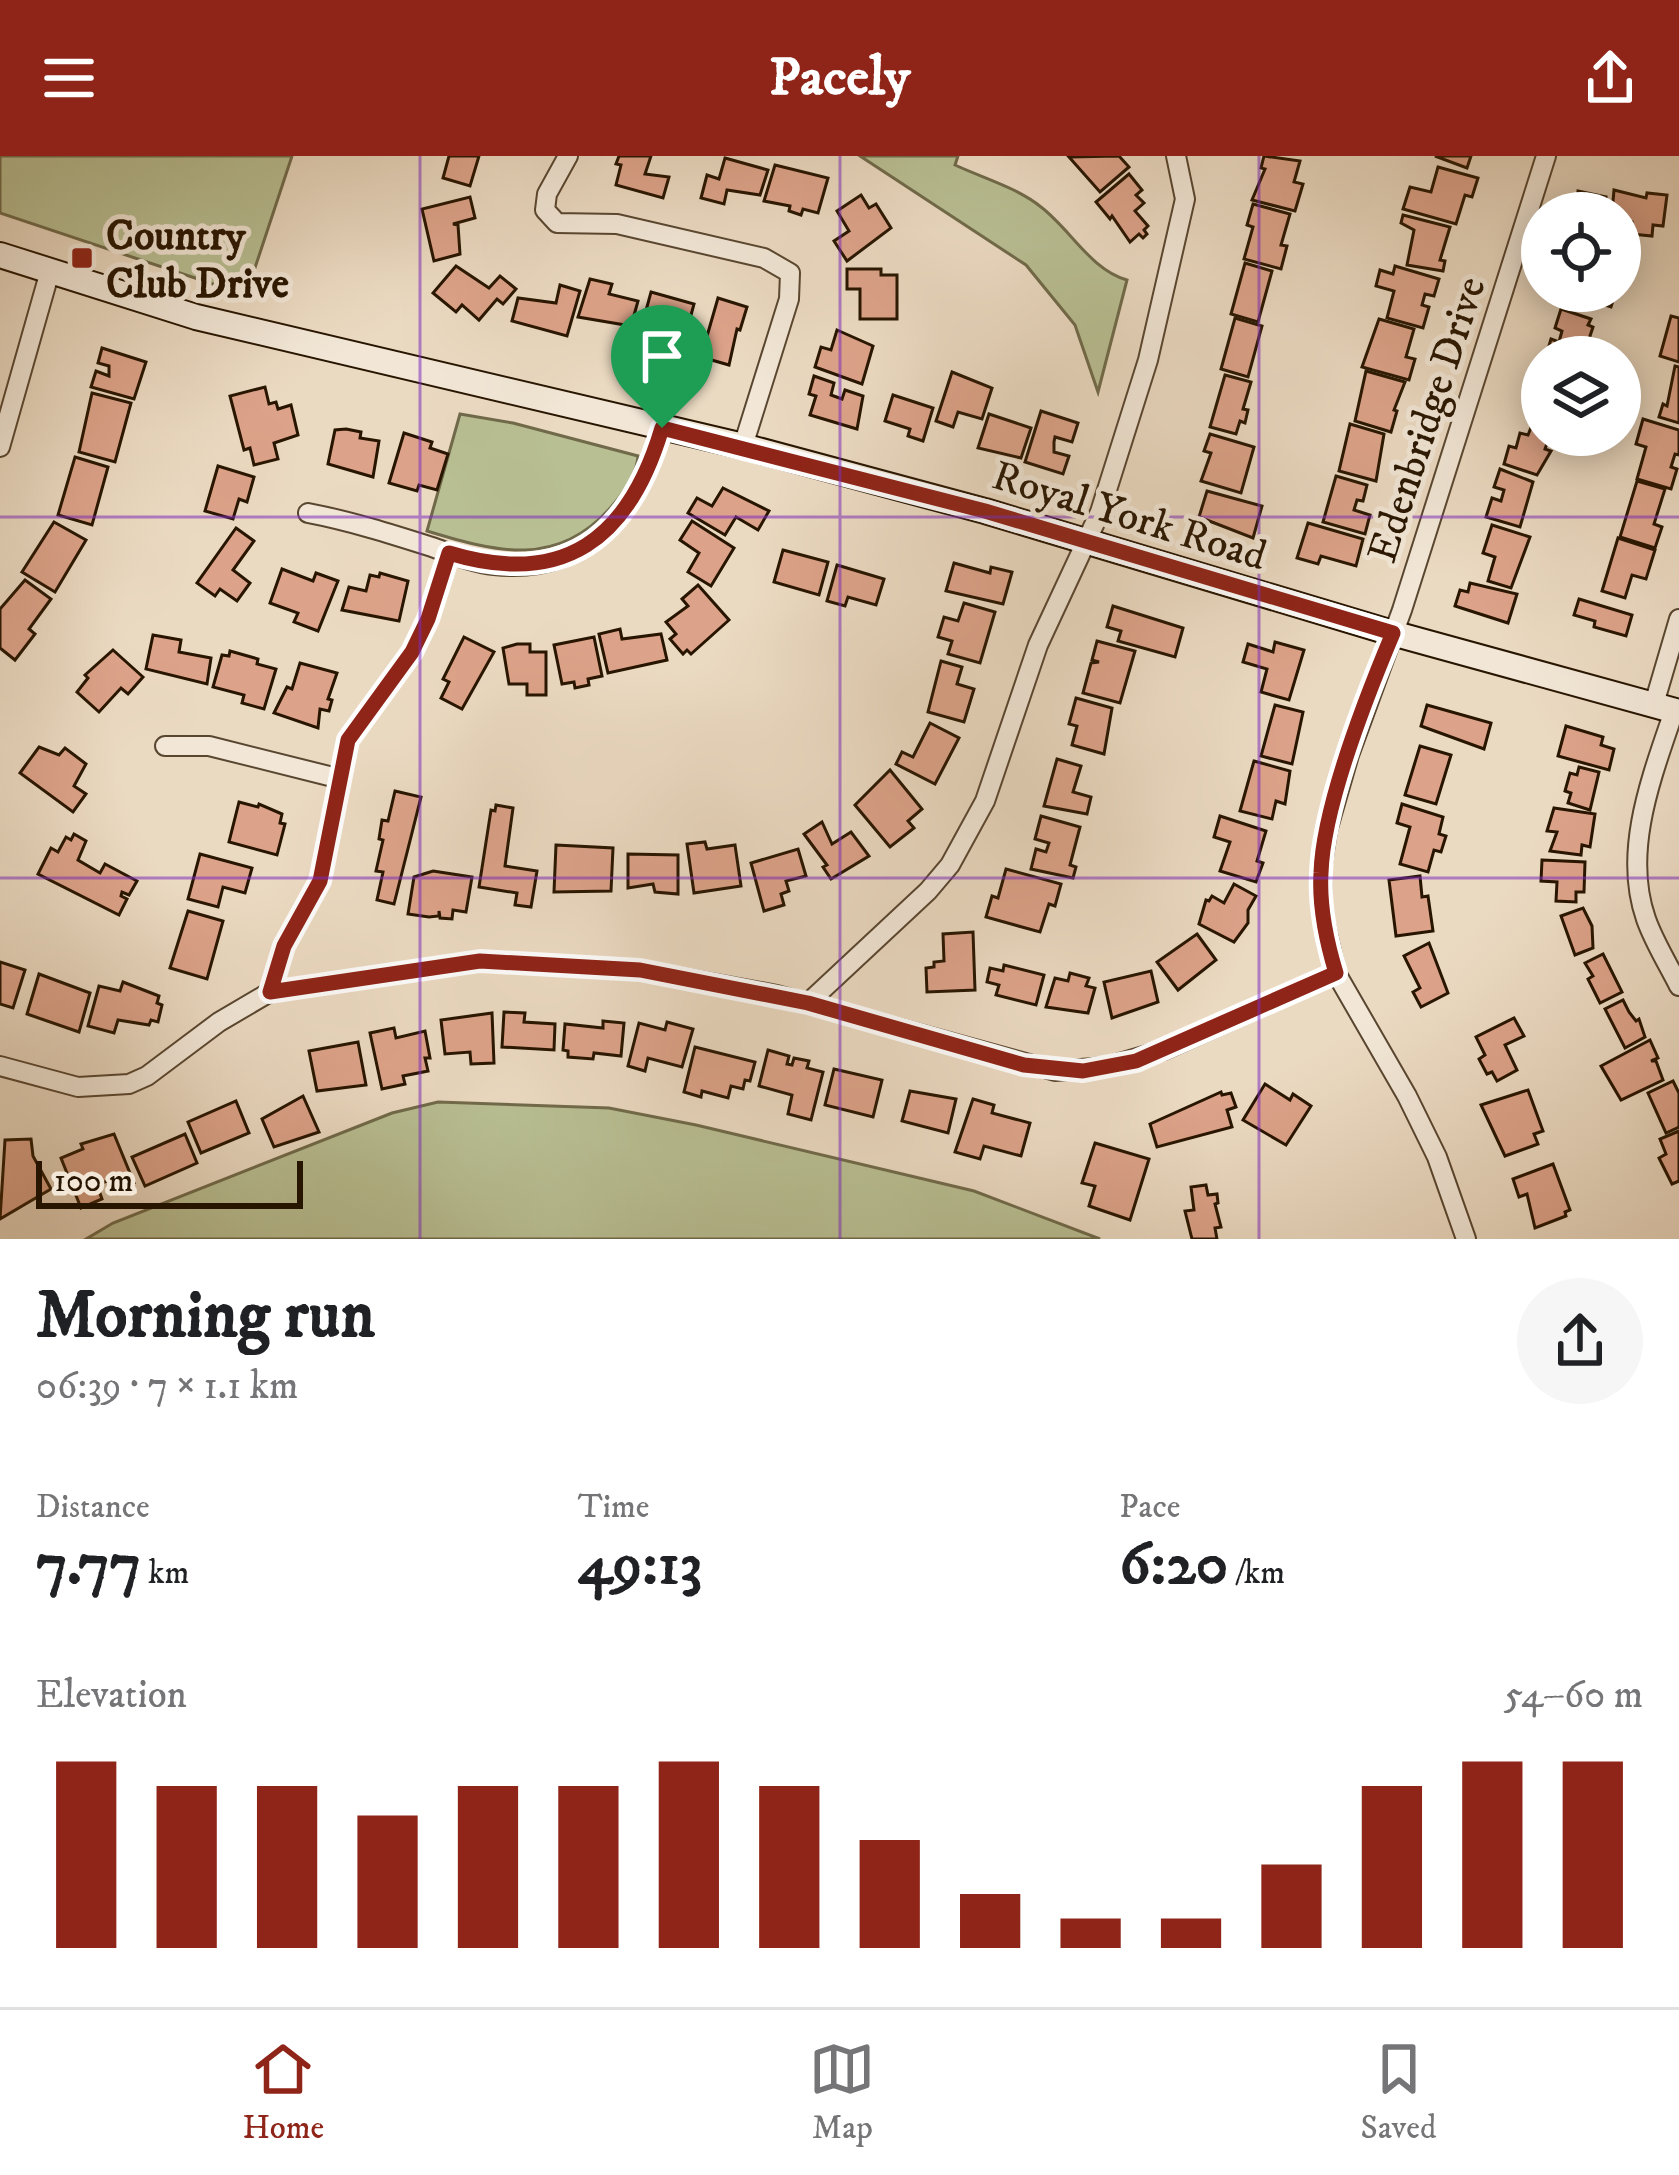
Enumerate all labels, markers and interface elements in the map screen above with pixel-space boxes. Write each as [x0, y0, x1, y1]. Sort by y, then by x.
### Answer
icon: menu [36, 45, 102, 111]
text: Pacely [769, 45, 910, 112]
icon: share [1577, 45, 1643, 111]
map controls [1521, 192, 1641, 456]
button: locate [1521, 192, 1641, 312]
place label: Country Club Drive [106, 211, 289, 311]
marker: Country Club Drive [69, 245, 95, 271]
street label: Edenbridge Drive [1357, 271, 1499, 569]
pin [611, 305, 713, 428]
icon: arrive [629, 323, 695, 389]
button: layers [1521, 336, 1641, 456]
street label: Royal York Road [986, 451, 1272, 583]
scale bar [36, 1155, 303, 1208]
text: 100 m [54, 1161, 133, 1202]
text: Morning run [36, 1276, 375, 1358]
button: share [1517, 1278, 1643, 1404]
text: 06:39 · 7 × 1.1 km [36, 1362, 298, 1411]
text: Distance [36, 1487, 150, 1528]
text: Time [578, 1487, 649, 1528]
text: Pace [1119, 1487, 1180, 1528]
text: 7.77 [36, 1528, 141, 1603]
text: 49:13 [578, 1528, 702, 1603]
text: 6:20 [1119, 1528, 1228, 1603]
text: km [141, 1553, 189, 1594]
text: /km [1228, 1553, 1285, 1594]
text: Elevation [36, 1671, 187, 1720]
text: 54–60 m [1504, 1671, 1643, 1720]
tab: Home [243, 2036, 324, 2149]
tab: Map [809, 2036, 875, 2149]
tab: Saved [1361, 2036, 1436, 2149]

